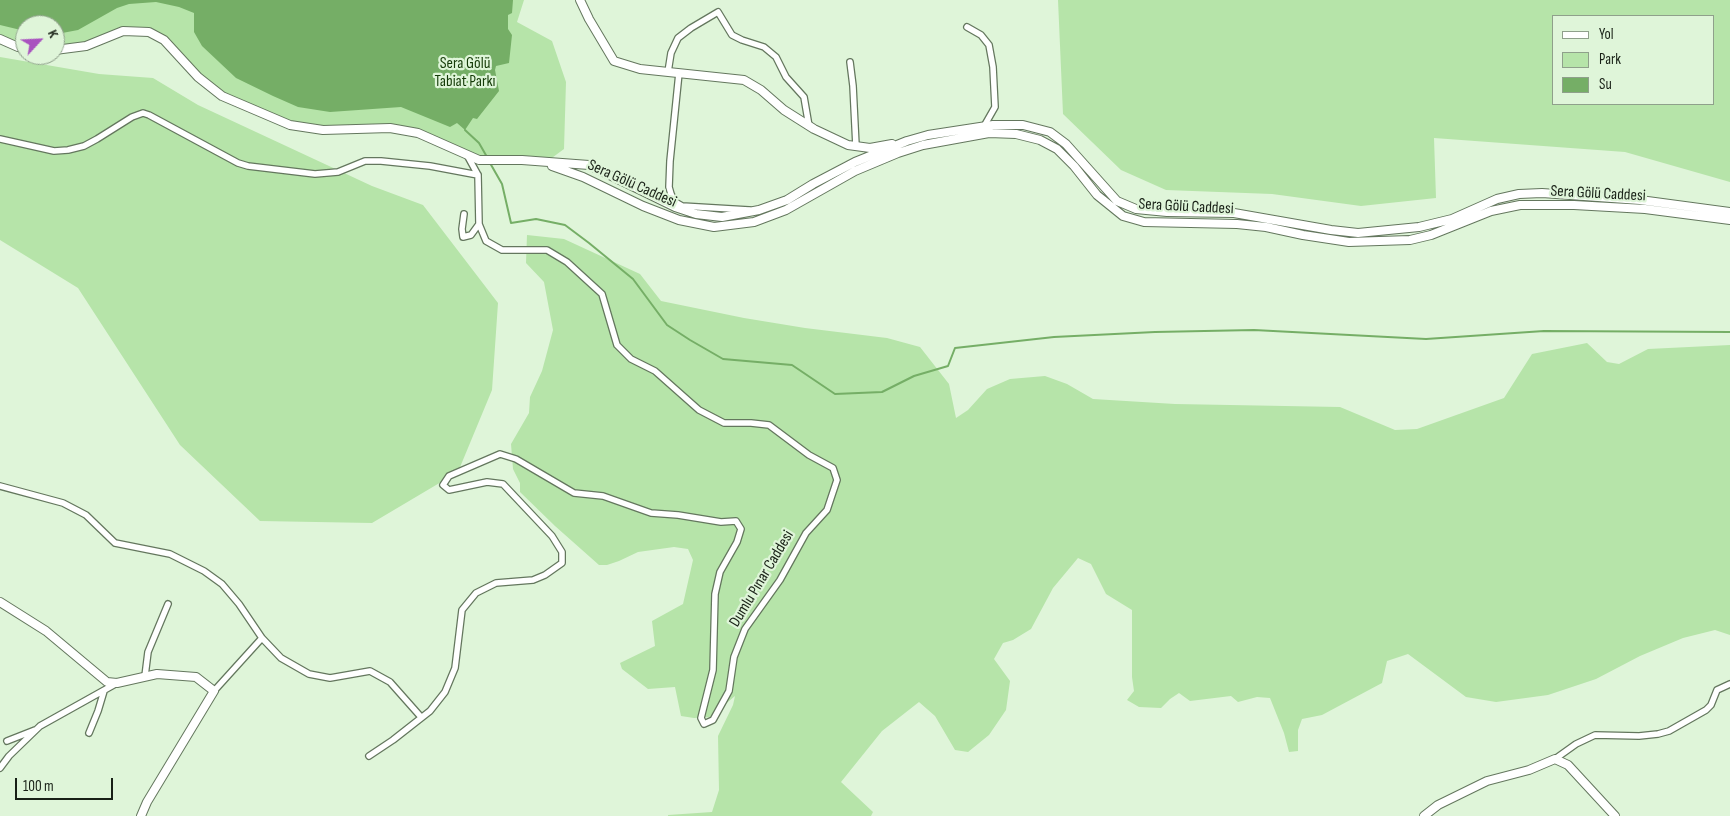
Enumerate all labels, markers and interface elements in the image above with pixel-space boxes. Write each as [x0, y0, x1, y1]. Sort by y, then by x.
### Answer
north arrow [15, 15, 65, 65]
legend [1552, 15, 1715, 105]
text: Yol [1599, 25, 1614, 44]
text: K [44, 27, 62, 41]
text: Park [1599, 50, 1621, 69]
park label: Sera Gölü Tabiat Parkı [434, 54, 496, 92]
text: Su [1599, 75, 1612, 94]
street label: Sera Gölü Caddesi [585, 156, 679, 212]
street label: Sera Gölü Caddesi [1550, 182, 1646, 206]
street label: Sera Gölü Caddesi [1138, 195, 1234, 219]
street label: Dumlu Pınar Caddesi [726, 527, 798, 631]
scale bar [18, 768, 115, 800]
text: 100 m [23, 777, 54, 796]

